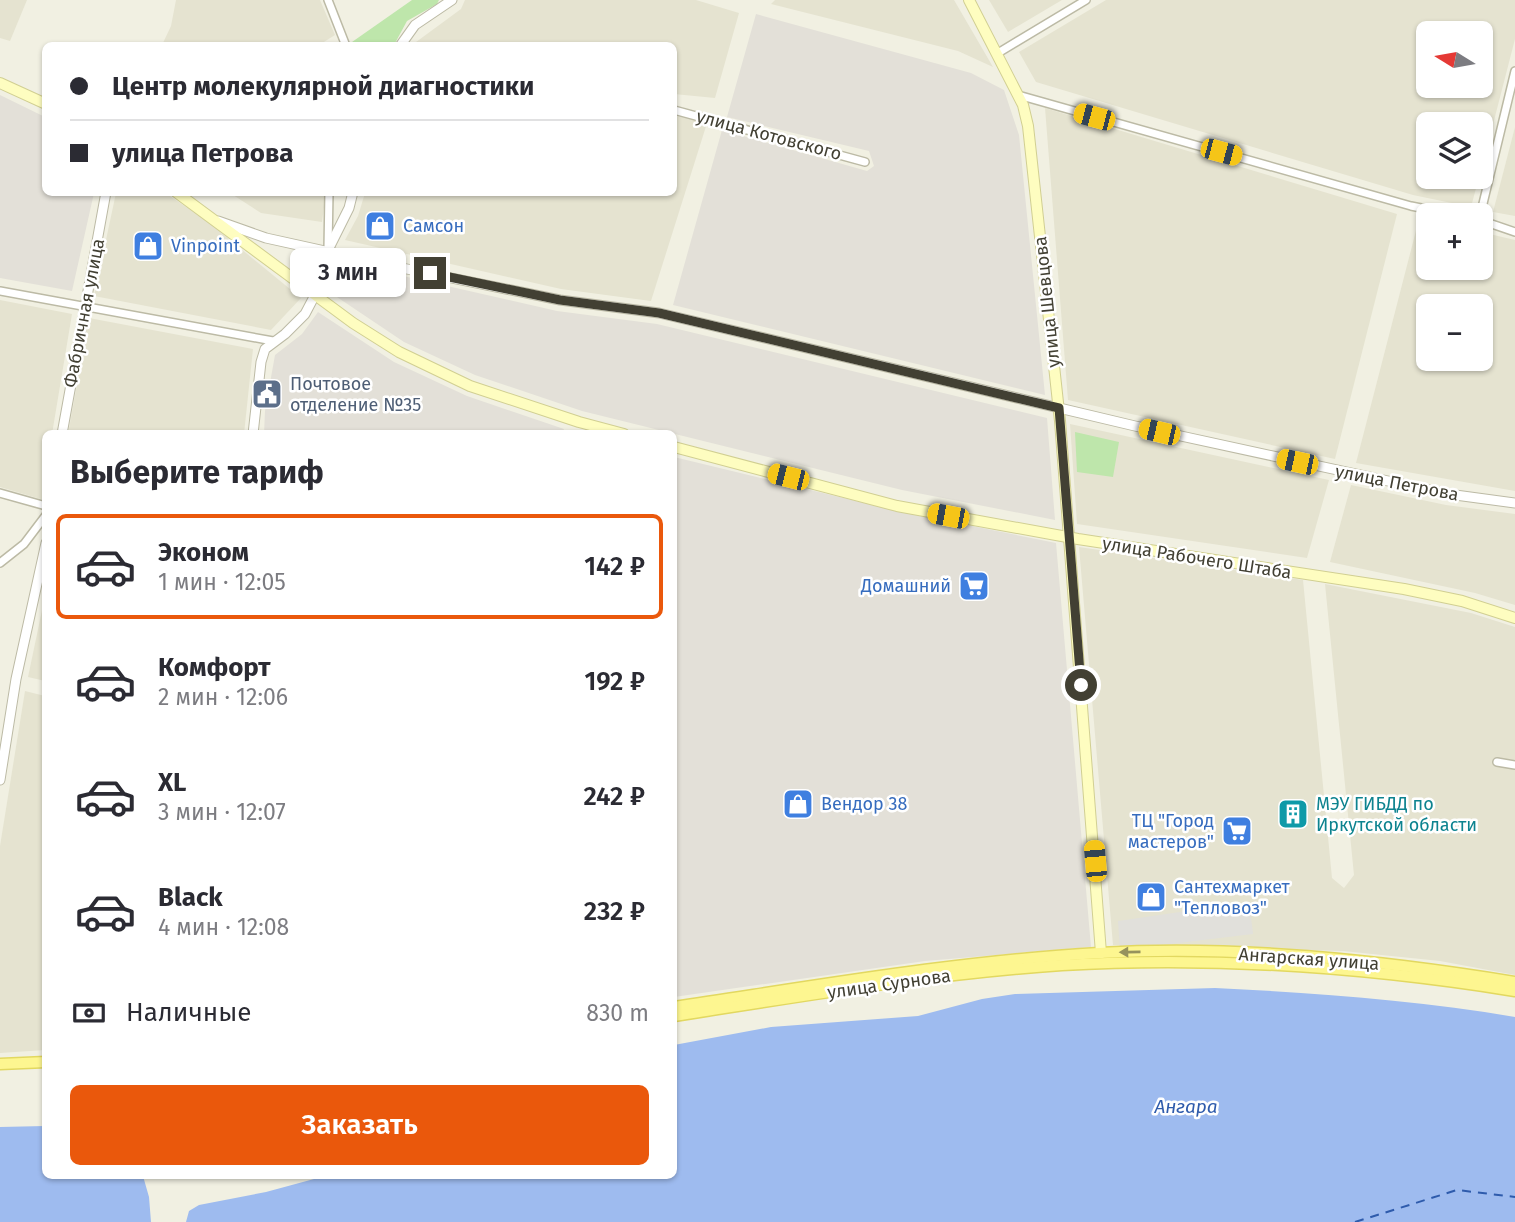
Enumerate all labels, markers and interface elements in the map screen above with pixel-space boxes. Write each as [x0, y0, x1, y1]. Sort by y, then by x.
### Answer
north arrow [1416, 21, 1493, 98]
map controls [1416, 21, 1493, 371]
text: Центр молекулярной диагностики [112, 71, 534, 102]
car [1071, 101, 1118, 133]
street label: улица Котовского [694, 105, 844, 165]
button: layers [1416, 112, 1493, 189]
car [1198, 136, 1245, 168]
text: улица Петрова [112, 138, 293, 169]
button: + [1416, 203, 1493, 280]
shop icon: Самсон [363, 209, 397, 243]
place label: Самсон [403, 215, 464, 237]
shop icon: Vinpoint [131, 229, 165, 263]
place label: Vinpoint [171, 235, 240, 257]
street label: улица Шевцова [1029, 235, 1065, 369]
street label: Фабричная улица [59, 237, 109, 389]
callout: 3 мин [290, 248, 406, 298]
route end [414, 257, 446, 289]
text: 3 мин [318, 258, 378, 286]
button: − [1416, 294, 1493, 371]
place label: Почтовое отделение №35 [290, 373, 421, 416]
public building icon: Почтовое отделение №35 [250, 377, 284, 411]
car [1137, 417, 1182, 447]
car [1275, 447, 1320, 477]
text: Выберите тариф [70, 453, 324, 491]
street label: улица Петрова [1333, 460, 1461, 506]
car [766, 462, 811, 492]
car [926, 502, 971, 530]
street label: улица Рабочего Штаба [1101, 532, 1293, 584]
icon: car [74, 535, 137, 598]
text: Эконом [158, 537, 249, 568]
text: 142 ₽ [584, 551, 645, 582]
text: 1 мин · 12:05 [158, 568, 286, 596]
supermarket icon: Домашний [957, 569, 991, 603]
place label: Домашний [860, 575, 951, 597]
icon: car [74, 650, 137, 713]
text: Комфорт [158, 652, 271, 683]
text: 192 ₽ [584, 666, 645, 697]
route start [1065, 669, 1097, 701]
text: 2 мин · 12:06 [158, 683, 288, 711]
icon: car [74, 765, 137, 828]
text: XL [158, 767, 186, 798]
text: 242 ₽ [584, 781, 645, 812]
shop icon: Вендор 38 [781, 787, 815, 821]
place label: Вендор 38 [821, 793, 907, 815]
place label: МЭУ ГИБДД по Иркутской области [1316, 793, 1477, 836]
building icon: МЭУ ГИБДД по Иркутской области [1276, 797, 1310, 831]
text: 3 мин · 12:07 [158, 798, 286, 826]
place label: ТЦ "Город мастеров" [1128, 810, 1214, 853]
supermarket icon: ТЦ "Город мастеров" [1220, 814, 1254, 848]
car [1083, 839, 1108, 883]
place label: Сантехмаркет "Тепловоз" [1174, 876, 1291, 919]
icon: car [74, 880, 137, 943]
shop icon: Сантехмаркет "Тепловоз" [1134, 880, 1168, 914]
text: Black [158, 882, 223, 913]
text: 232 ₽ [584, 896, 645, 927]
text: 4 мин · 12:08 [158, 913, 289, 941]
street label: Ангарская улица [1238, 943, 1380, 975]
one-way arrow [1119, 946, 1141, 958]
street label: улица Сурнова [826, 964, 952, 1004]
icon: cash [70, 994, 108, 1032]
text: Наличные [126, 997, 251, 1028]
text: 830 m [586, 999, 649, 1027]
button: Заказать [70, 1085, 649, 1165]
water label: Ангара [1153, 1095, 1218, 1118]

